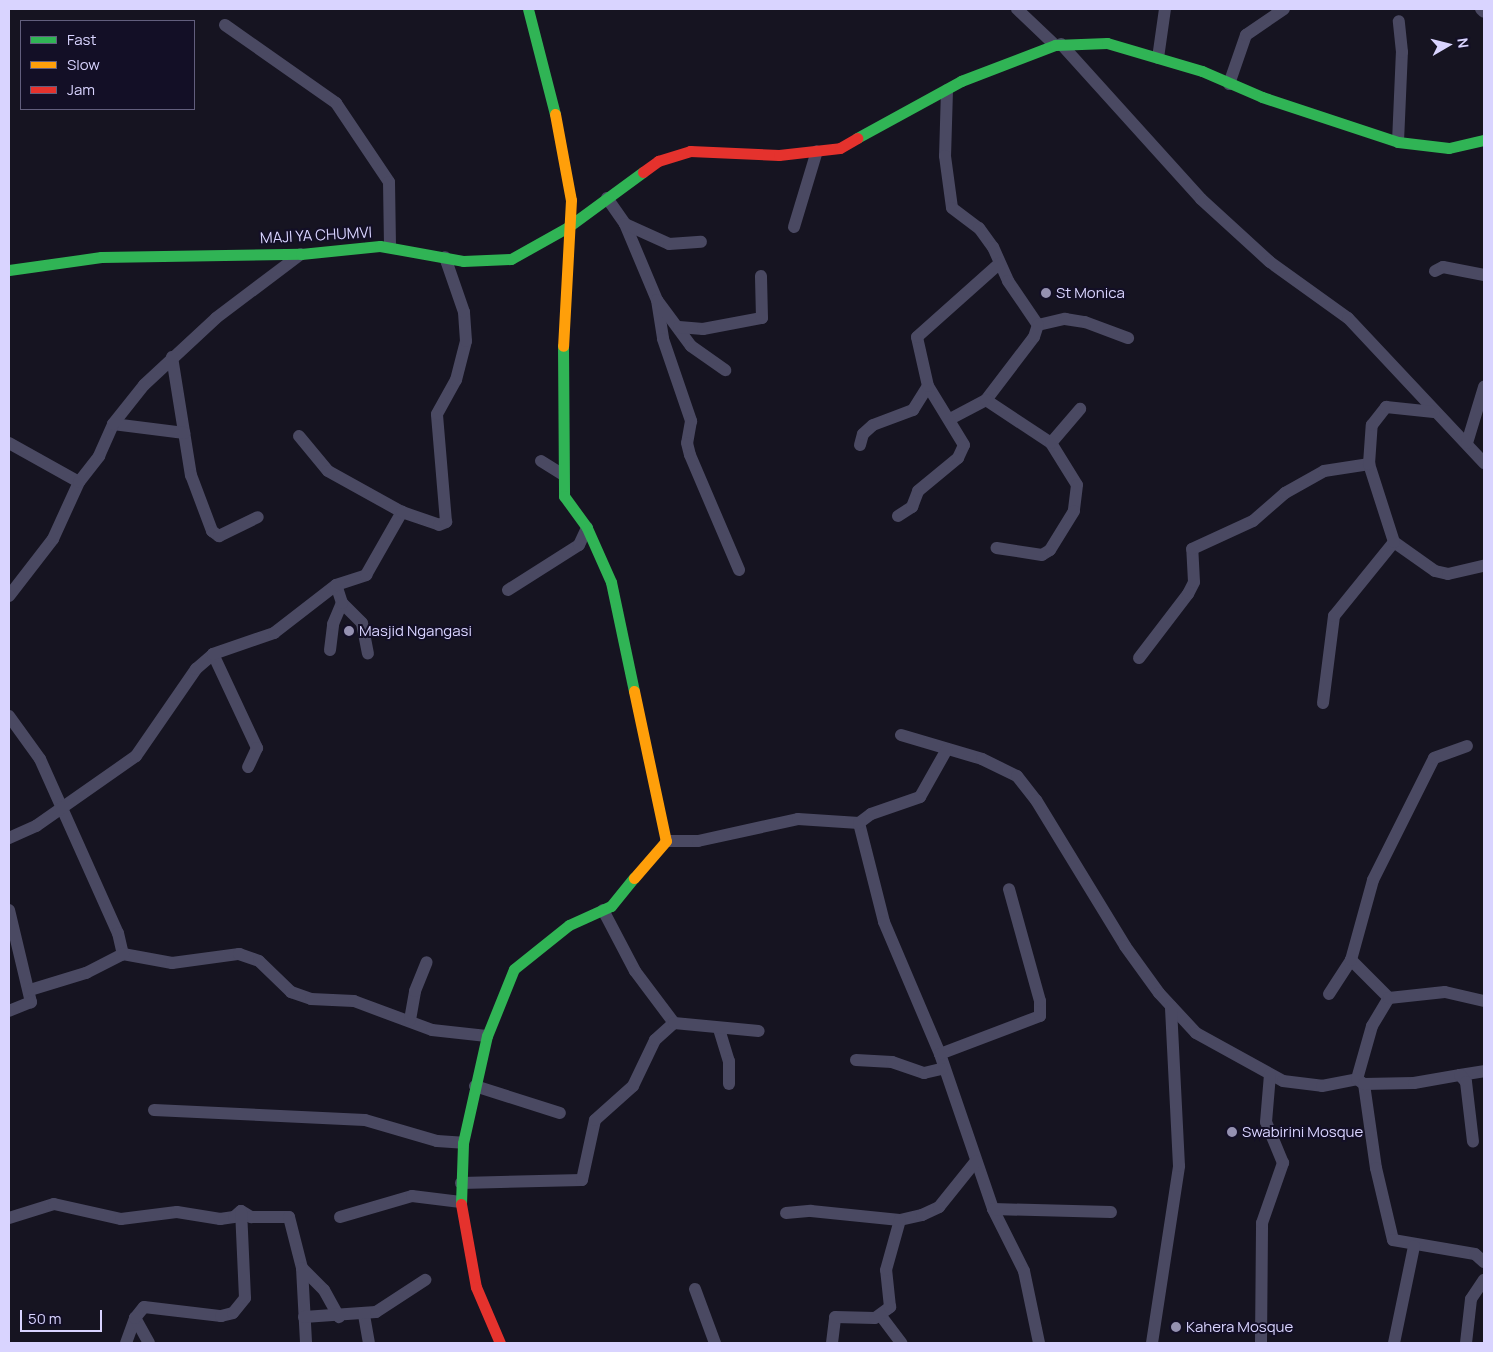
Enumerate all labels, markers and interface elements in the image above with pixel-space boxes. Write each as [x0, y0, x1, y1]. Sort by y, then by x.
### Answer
legend [20, 20, 195, 110]
north arrow [1423, 20, 1473, 70]
text: Fast [67, 29, 96, 50]
text: N [1453, 37, 1473, 49]
text: Slow [67, 54, 100, 75]
text: Jam [67, 79, 95, 100]
street label: MAJI YA CHUMVI [260, 223, 372, 247]
place label: St Monica [1056, 284, 1125, 302]
marker: St Monica [1040, 287, 1052, 299]
place label: Masjid Ngangasi [359, 622, 472, 640]
marker: Masjid Ngangasi [343, 625, 355, 637]
place label: Swabirini Mosque [1242, 1123, 1363, 1141]
marker: Swabirini Mosque [1226, 1126, 1238, 1138]
scale bar [22, 1300, 105, 1332]
text: 50 m [28, 1308, 62, 1329]
place label: Kahera Mosque [1186, 1318, 1293, 1336]
marker: Kahera Mosque [1170, 1321, 1182, 1333]

